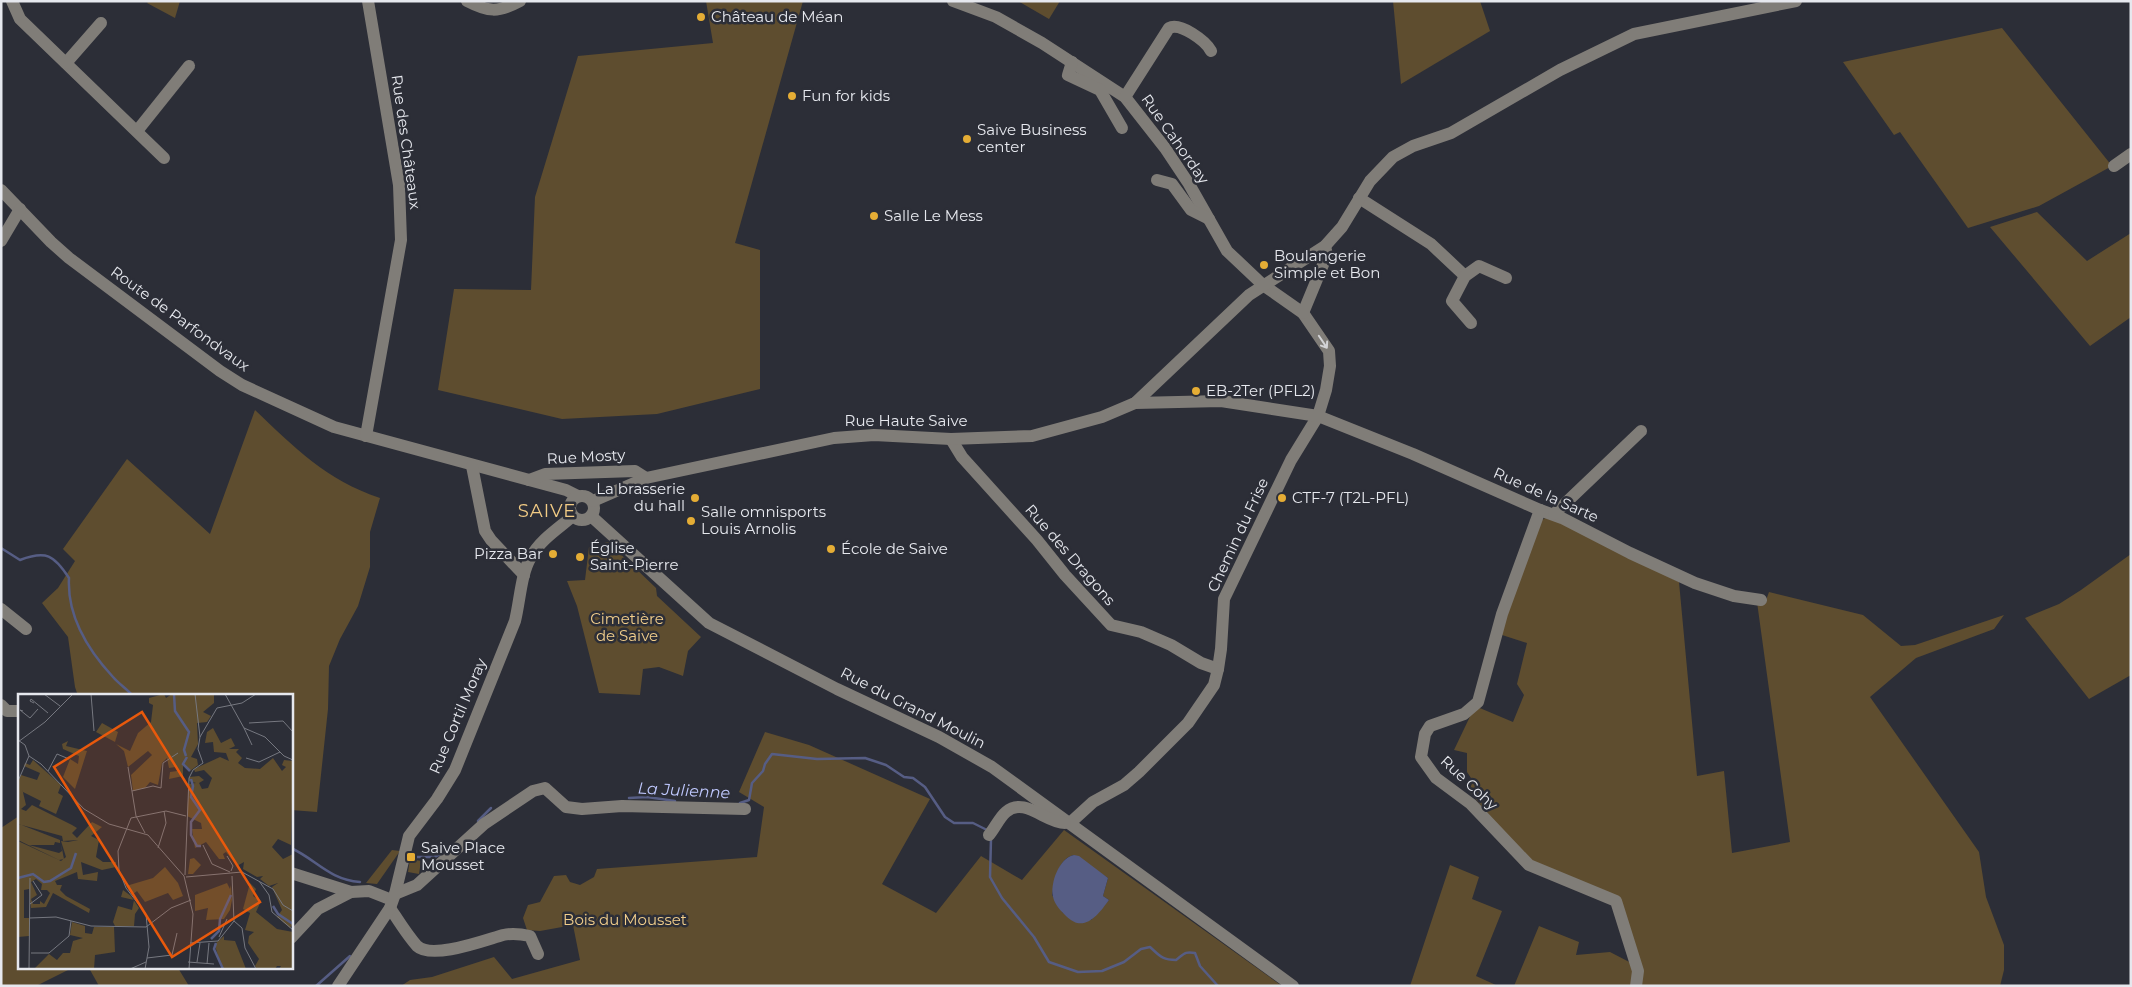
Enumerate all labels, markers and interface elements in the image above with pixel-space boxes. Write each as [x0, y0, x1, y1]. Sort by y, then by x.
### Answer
place label: Château de Méan [711, 7, 843, 26]
marker: Château de Méan [695, 11, 707, 23]
street label: Rue des Châteaux [388, 73, 425, 210]
place label: Fun for kids [802, 86, 890, 105]
marker: Fun for kids [786, 90, 798, 102]
street label: Rue Cahorday [1137, 90, 1214, 188]
place label: Saive Business center [977, 120, 1087, 156]
marker: Saive Business center [961, 133, 973, 145]
place label: Salle Le Mess [884, 206, 983, 225]
marker: Salle Le Mess [868, 210, 880, 222]
place label: Boulangerie Simple et Bon [1274, 246, 1380, 282]
marker: Boulangerie Simple et Bon [1258, 259, 1270, 271]
street label: Route de Parfondvaux [107, 262, 253, 375]
one-way arrow [1318, 334, 1328, 348]
place label: EB-2Ter (PFL2) [1206, 381, 1315, 400]
marker: EB-2Ter (PFL2) [1190, 385, 1202, 397]
street label: Rue Haute Saive [845, 411, 967, 430]
street label: Rue Mosty [546, 445, 627, 468]
street label: Rue de la Sarte [1491, 463, 1602, 526]
street label: Chemin du Frise [1203, 475, 1272, 595]
place label: La brasserie du hall [596, 479, 685, 515]
place label: CTF-7 (T2L-PFL) [1292, 488, 1409, 507]
marker: La brasserie du hall [689, 492, 701, 504]
marker: CTF-7 (T2L-PFL) [1276, 492, 1288, 504]
district label: SAIVE [518, 500, 576, 522]
street label: Rue des Dragons [1021, 500, 1120, 609]
place label: Salle omnisports Louis Arnolis [701, 502, 826, 538]
marker: Salle omnisports Louis Arnolis [685, 515, 697, 527]
place label: Église Saint-Pierre [590, 538, 679, 574]
place label: École de Saive [841, 539, 948, 558]
marker: École de Saive [825, 543, 837, 555]
place label: Pizza Bar [474, 544, 543, 563]
marker: Pizza Bar [547, 548, 559, 560]
marker: Église Saint-Pierre [574, 551, 586, 563]
park label: Cimetière de Saive [590, 609, 664, 645]
street label: Rue Cortil Moray [425, 654, 491, 776]
street label: Rue du Grand Moulin [838, 663, 989, 752]
inset map [18, 694, 292, 970]
street label: Rue Cohy [1437, 751, 1503, 815]
water label: La Julienne [637, 779, 731, 802]
place label: Saive Place Mousset [421, 838, 505, 874]
marker: Saive Place Mousset [405, 851, 417, 863]
park label: Bois du Mousset [563, 910, 687, 929]

